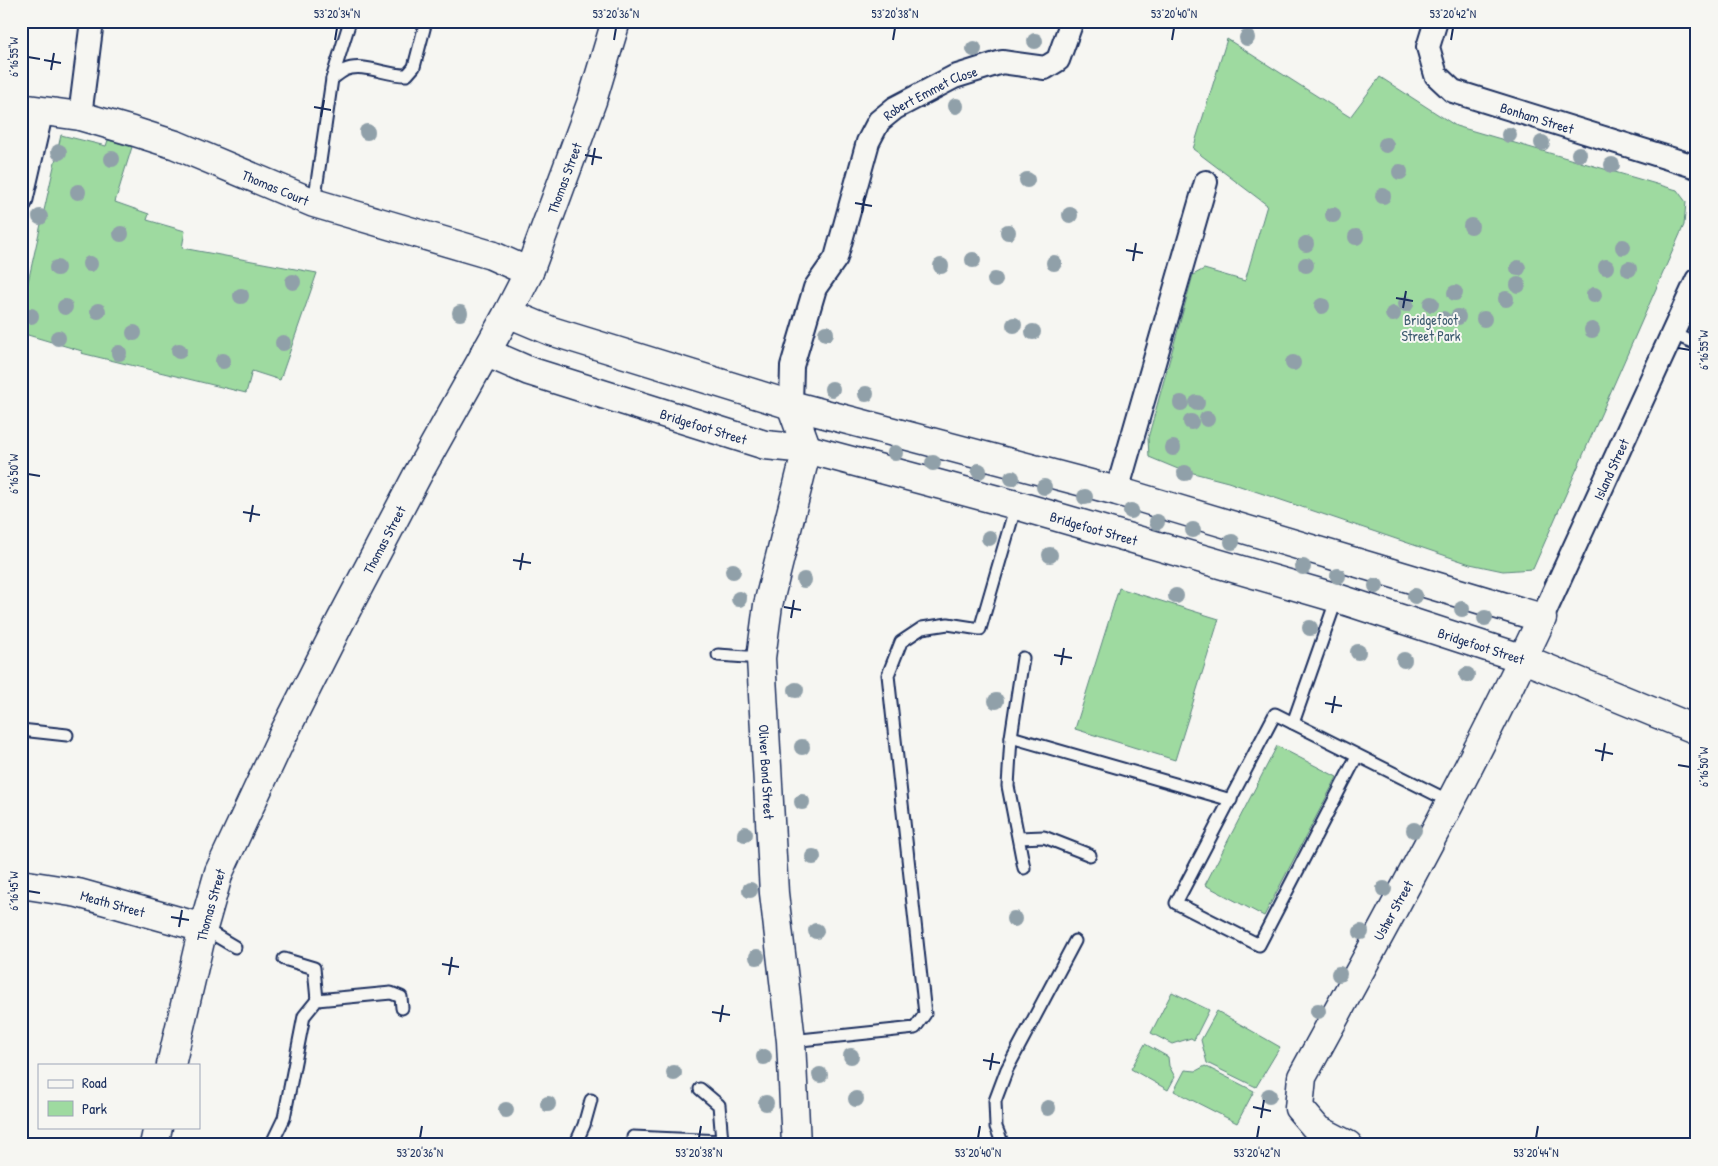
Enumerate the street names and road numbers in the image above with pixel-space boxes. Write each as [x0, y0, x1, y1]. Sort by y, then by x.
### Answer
street label: Robert Emmet Close [879, 61, 980, 124]
street label: Bonham Street [1498, 97, 1577, 138]
street label: Thomas Street [542, 139, 586, 216]
street label: Thomas Court [239, 164, 312, 209]
street label: Bridgefoot Street [658, 403, 750, 448]
street label: Island Street [1588, 435, 1633, 503]
street label: Thomas Street [358, 502, 409, 577]
street label: Bridgefoot Street [1048, 506, 1140, 549]
street label: Bridgefoot Street [1436, 622, 1527, 668]
street label: Oliver Bond Street [755, 724, 779, 820]
street label: Thomas Street [191, 865, 229, 943]
street label: Usher Street [1369, 876, 1417, 943]
street label: Meath Street [79, 885, 147, 921]

